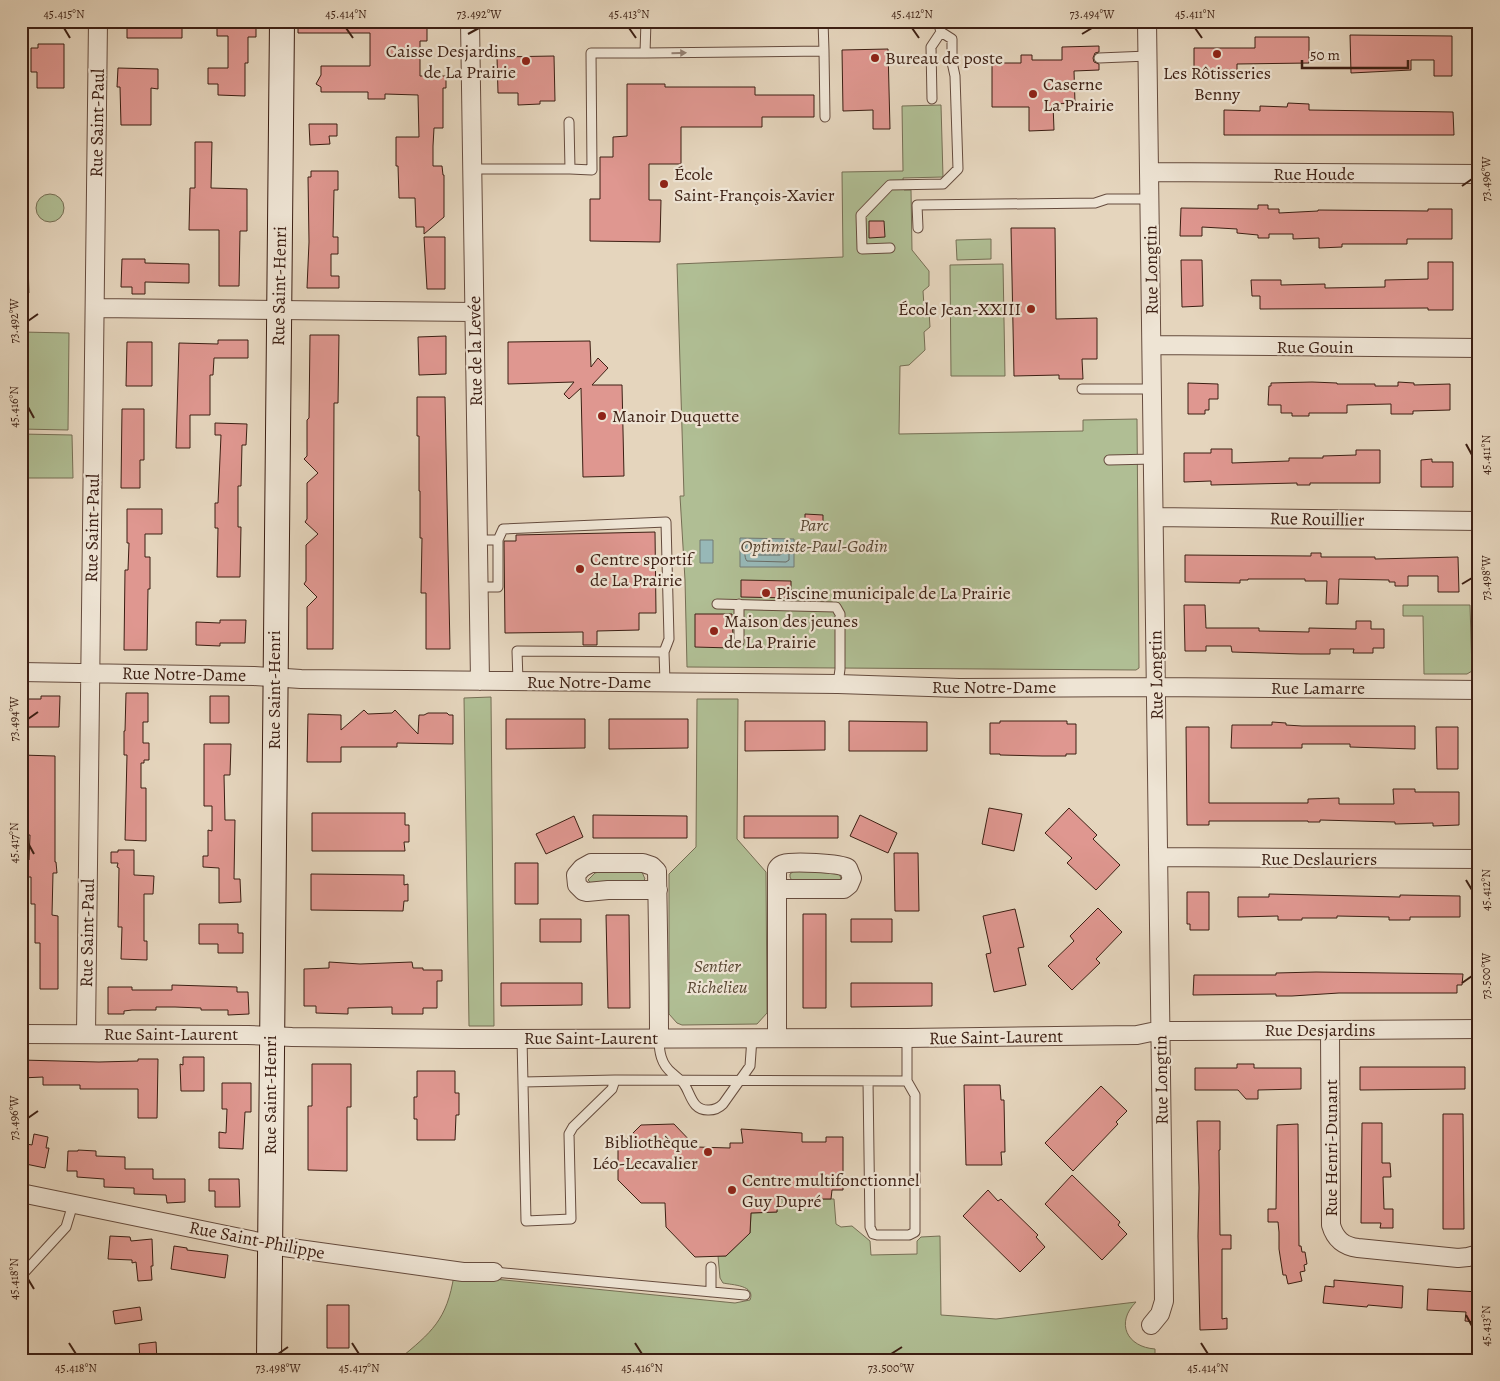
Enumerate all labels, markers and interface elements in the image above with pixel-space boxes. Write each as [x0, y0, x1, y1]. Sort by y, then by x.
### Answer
text: 45.415°N [43, 6, 85, 22]
text: 45.414°N [325, 6, 367, 22]
text: 73.492°W [456, 6, 502, 22]
text: 45.413°N [608, 6, 650, 22]
text: 45.412°N [891, 6, 933, 22]
text: 73.494°W [1070, 6, 1115, 22]
text: 45.411°N [1175, 6, 1215, 22]
scale bar [1302, 38, 1409, 70]
place label: Caisse Desjardins de La Prairie [386, 39, 516, 84]
text: 50 m [1310, 45, 1340, 65]
place label: Bureau de poste [885, 46, 1003, 70]
marker: Les Rôtisseries Benny [1211, 48, 1223, 60]
one-way arrow [672, 49, 688, 57]
marker: Bureau de poste [869, 52, 881, 64]
marker: Caisse Desjardins de La Prairie [520, 55, 532, 67]
place label: Les Rôtisseries Benny [1163, 61, 1271, 106]
street label: Rue Saint-Paul [84, 68, 110, 178]
place label: Caserne La Prairie [1043, 72, 1114, 117]
marker: Caserne La Prairie [1027, 88, 1039, 100]
text: 73.496°W [1478, 156, 1494, 201]
place label: École Saint-François-Xavier [674, 162, 835, 207]
street label: Rue Houde [1273, 162, 1355, 186]
marker: École Saint-François-Xavier [658, 178, 670, 190]
street label: Rue Longtin [1138, 225, 1164, 315]
street label: Rue Saint-Henri [266, 226, 292, 346]
street label: Rue de la Levée [462, 296, 488, 406]
place label: École Jean-XXIII [898, 297, 1021, 321]
text: 73.492°W [6, 298, 22, 344]
marker: École Jean-XXIII [1025, 303, 1037, 315]
street label: Rue Gouin [1276, 335, 1354, 359]
text: 45.416°N [6, 386, 22, 428]
place label: Manoir Duquette [612, 404, 739, 428]
marker: Manoir Duquette [596, 410, 608, 422]
text: 45.411°N [1478, 435, 1494, 475]
street label: Rue Saint-Paul [79, 473, 105, 583]
street label: Rue Rouillier [1269, 506, 1365, 532]
park label: Parc Optimiste-Paul-Godin [740, 513, 888, 558]
place label: Centre sportif de La Prairie [590, 547, 696, 592]
text: 73.498°W [1478, 555, 1494, 601]
marker: Centre sportif de La Prairie [574, 563, 586, 575]
place label: Piscine municipale de La Prairie [776, 581, 1011, 605]
marker: Piscine municipale de La Prairie [760, 587, 772, 599]
place label: Maison des jeunes de La Prairie [724, 609, 858, 654]
marker: Maison des jeunes de La Prairie [708, 625, 720, 637]
street label: Rue Saint-Henri [262, 630, 286, 750]
street label: Rue Longtin [1143, 630, 1169, 720]
street label: Rue Notre-Dame [122, 661, 246, 687]
street label: Rue Notre-Dame [527, 670, 651, 694]
street label: Rue Notre-Dame [932, 675, 1056, 699]
street label: Rue Lamarre [1271, 676, 1365, 700]
text: 73.494°W [6, 696, 22, 741]
text: 45.417°N [6, 822, 22, 864]
street label: Rue Deslauriers [1261, 847, 1377, 871]
text: 45.412°N [1478, 869, 1494, 911]
street label: Rue Saint-Paul [74, 878, 100, 988]
text: 73.500°W [1478, 952, 1494, 999]
park label: Sentier Richelieu [686, 954, 748, 999]
street label: Rue Desjardins [1264, 1018, 1376, 1042]
street label: Rue Saint-Laurent [104, 1022, 238, 1046]
street label: Rue Saint-Laurent [929, 1024, 1063, 1050]
street label: Rue Saint-Laurent [524, 1026, 658, 1050]
street label: Rue Saint-Henri [258, 1035, 282, 1155]
street label: Rue Longtin [1148, 1035, 1174, 1125]
street label: Rue Henri-Dunant [1319, 1079, 1343, 1217]
text: 73.496°W [6, 1095, 22, 1140]
place label: Bibliothèque Léo-Lecavalier [592, 1130, 698, 1175]
marker: Bibliothèque Léo-Lecavalier [702, 1146, 714, 1158]
place label: Centre multifonctionnel Guy Dupré [742, 1168, 920, 1213]
marker: Centre multifonctionnel Guy Dupré [726, 1184, 738, 1196]
street label: Rue Saint-Philippe [187, 1215, 327, 1265]
text: 45.418°N [6, 1258, 22, 1300]
text: 45.413°N [1478, 1305, 1494, 1347]
text: 45.418°N [55, 1360, 97, 1376]
text: 73.498°W [255, 1360, 301, 1376]
text: 45.417°N [338, 1360, 380, 1376]
text: 45.416°N [621, 1360, 663, 1376]
text: 73.500°W [868, 1360, 915, 1376]
text: 45.414°N [1187, 1360, 1229, 1376]

